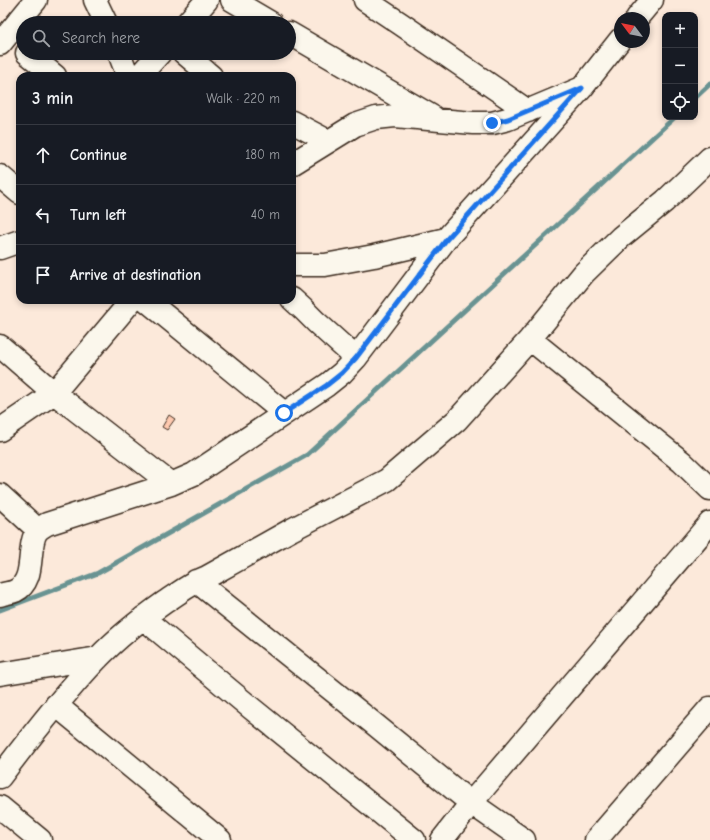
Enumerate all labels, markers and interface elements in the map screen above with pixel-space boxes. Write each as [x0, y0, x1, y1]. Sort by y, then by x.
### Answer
north arrow [614, 12, 650, 48]
map controls [662, 12, 698, 120]
button: + [662, 12, 698, 48]
search box [16, 16, 296, 60]
icon: search [30, 27, 52, 49]
text: Search here [62, 29, 140, 47]
button: − [662, 48, 698, 84]
button: locate [662, 84, 698, 120]
text: 3 min [32, 89, 73, 108]
text: Walk · 220 m [206, 91, 280, 106]
route end [483, 114, 501, 132]
icon: ahead [32, 144, 54, 166]
text: Continue [70, 146, 127, 164]
text: 180 m [245, 147, 280, 162]
icon: left [32, 204, 54, 226]
text: Turn left [70, 206, 126, 224]
text: 40 m [251, 207, 280, 222]
icon: arrive [32, 264, 54, 286]
text: Arrive at destination [70, 266, 201, 284]
route start [275, 404, 293, 422]

